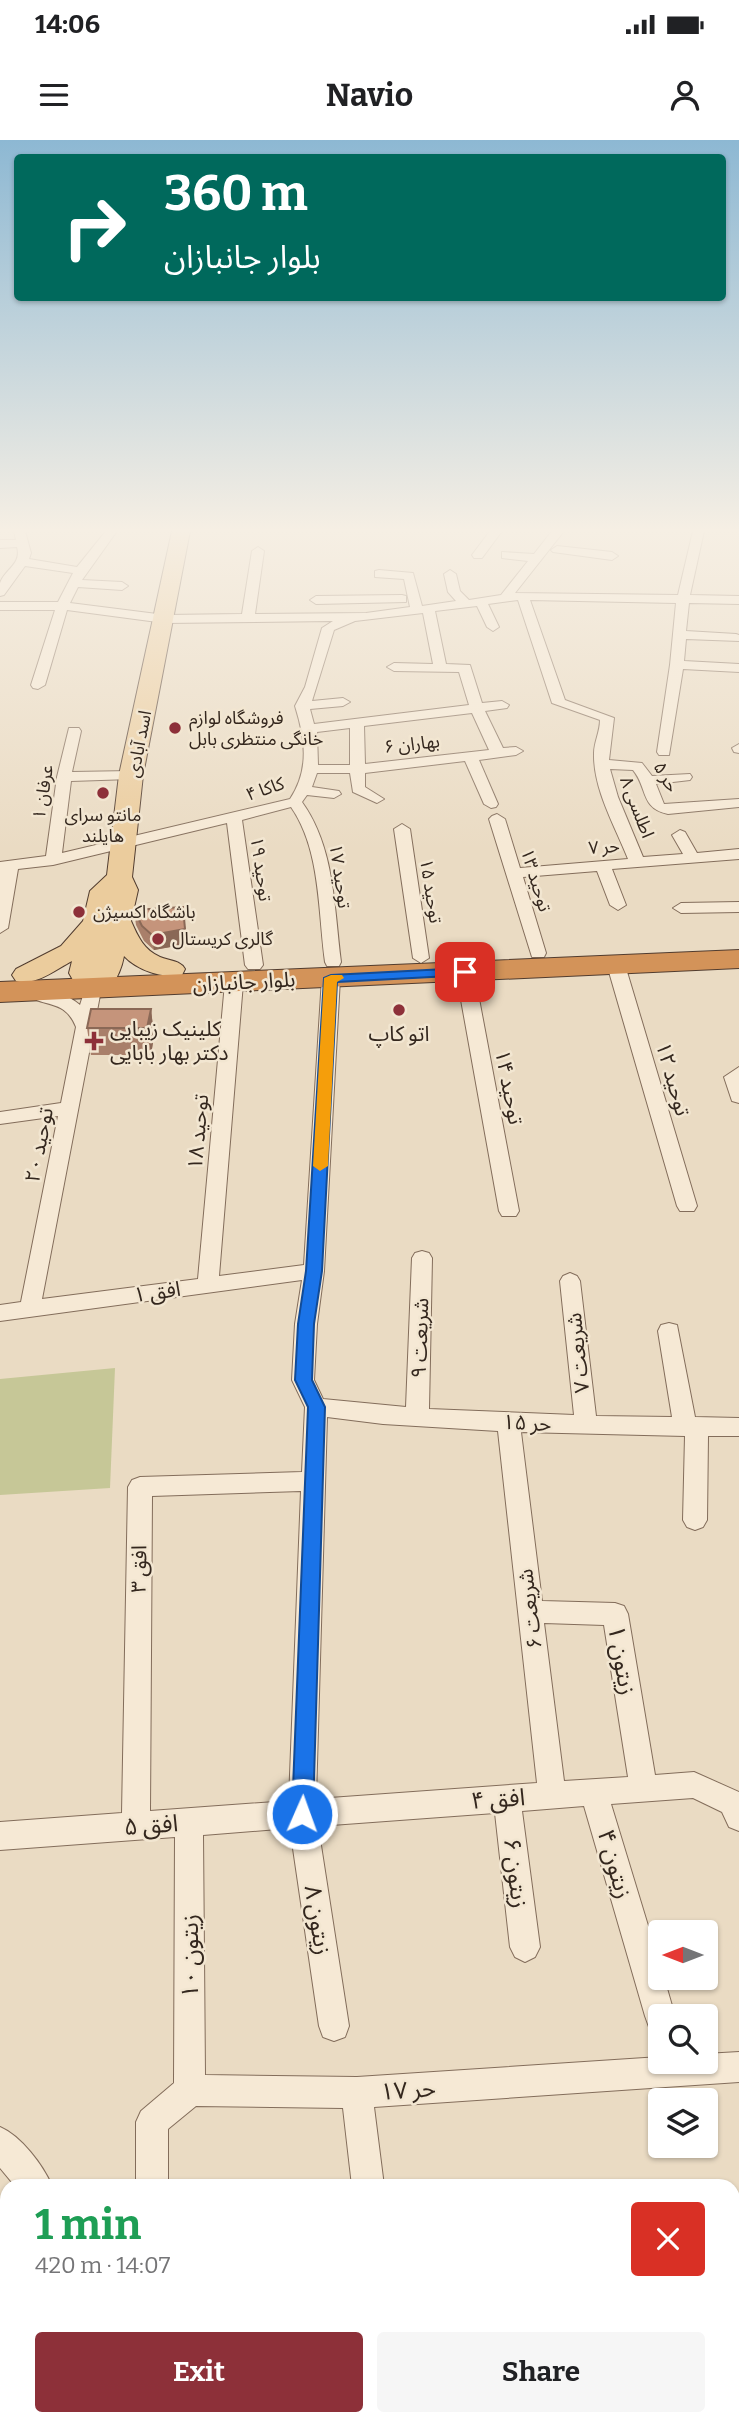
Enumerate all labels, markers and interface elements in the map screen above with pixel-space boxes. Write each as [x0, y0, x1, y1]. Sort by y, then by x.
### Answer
text: 14:06 [35, 9, 100, 40]
icon: menu [35, 76, 73, 114]
text: Navio [326, 76, 413, 114]
icon: person [666, 76, 704, 114]
text: 360 m [164, 164, 308, 223]
icon: right [49, 182, 140, 273]
text: بلوار جانبازان [164, 238, 321, 276]
place label: فروشگاه لوازم خانگی منتظری بابل [189, 707, 323, 750]
street label: اسد آبادی [122, 708, 156, 780]
marker: فروشگاه لوازم خانگی منتظری بابل [167, 720, 183, 736]
street label: بهاران ۶ [383, 730, 441, 758]
street label: حر ۵ [649, 758, 683, 796]
street label: عرفان ۱ [28, 763, 58, 821]
street label: کاکا ۴ [243, 772, 288, 806]
street label: اطلسی ۸ [615, 773, 659, 841]
marker: مانتو سرای هایلند [95, 785, 111, 801]
place label: مانتو سرای هایلند [64, 804, 142, 847]
street label: توحید ۱۹ [246, 835, 276, 903]
street label: حر ۷ [587, 835, 621, 859]
street label: توحید ۱۷ [325, 842, 355, 910]
street label: توحید ۱۳ [516, 846, 556, 914]
street label: توحید ۱۵ [415, 857, 447, 925]
place label: باشگاه اکسیژن [93, 901, 196, 923]
marker: باشگاه اکسیژن [71, 904, 87, 920]
place label: گالری کریستال [172, 928, 273, 950]
marker: گالری کریستال [150, 931, 166, 947]
pin [435, 942, 495, 1002]
icon: arrive [446, 953, 484, 991]
street label: بلوار جانبازان [192, 966, 296, 998]
marker: اتو کاپ [391, 1002, 407, 1018]
place label: کلینیک زیبایی دکتر بهار بابایی [110, 1016, 229, 1066]
place label: اتو کاپ [368, 1021, 430, 1048]
marker: کلینیک زیبایی دکتر بهار بابایی [84, 1031, 104, 1051]
street label: توحید ۱۲ [650, 1039, 696, 1119]
street label: توحید ۱۴ [489, 1047, 529, 1127]
street label: توحید ۱۸ [182, 1093, 214, 1171]
street label: توحید ۲۰ [19, 1105, 59, 1185]
street label: افق ۱ [132, 1276, 182, 1308]
street label: شریعت ۹ [406, 1297, 434, 1379]
street label: شریعت ۷ [561, 1312, 595, 1394]
street label: حر ۱۵ [502, 1409, 552, 1437]
street label: افق ۳ [126, 1545, 152, 1593]
street label: شریعت ۶ [512, 1567, 548, 1651]
street label: زیتون ۱ [602, 1623, 642, 1697]
position arrow [265, 1777, 339, 1851]
street label: افق ۴ [470, 1783, 526, 1816]
street label: افق ۵ [123, 1809, 179, 1842]
street label: زیتون ۴ [592, 1826, 638, 1902]
street label: زیتون ۶ [498, 1836, 534, 1910]
street label: زیتون ۸ [299, 1883, 337, 1957]
street label: زیتون ۱۰ [176, 1914, 204, 1998]
north arrow [648, 1920, 718, 1990]
map controls [648, 1920, 718, 2158]
button: search [648, 2004, 718, 2074]
street label: حر ۱۷ [379, 2074, 437, 2106]
button: layers [648, 2088, 718, 2158]
text: 1 min [35, 2200, 141, 2250]
button: close [631, 2202, 705, 2276]
text: 420 m · 14:07 [35, 2251, 170, 2279]
button: Exit [35, 2332, 363, 2412]
button: Share [377, 2332, 705, 2412]

